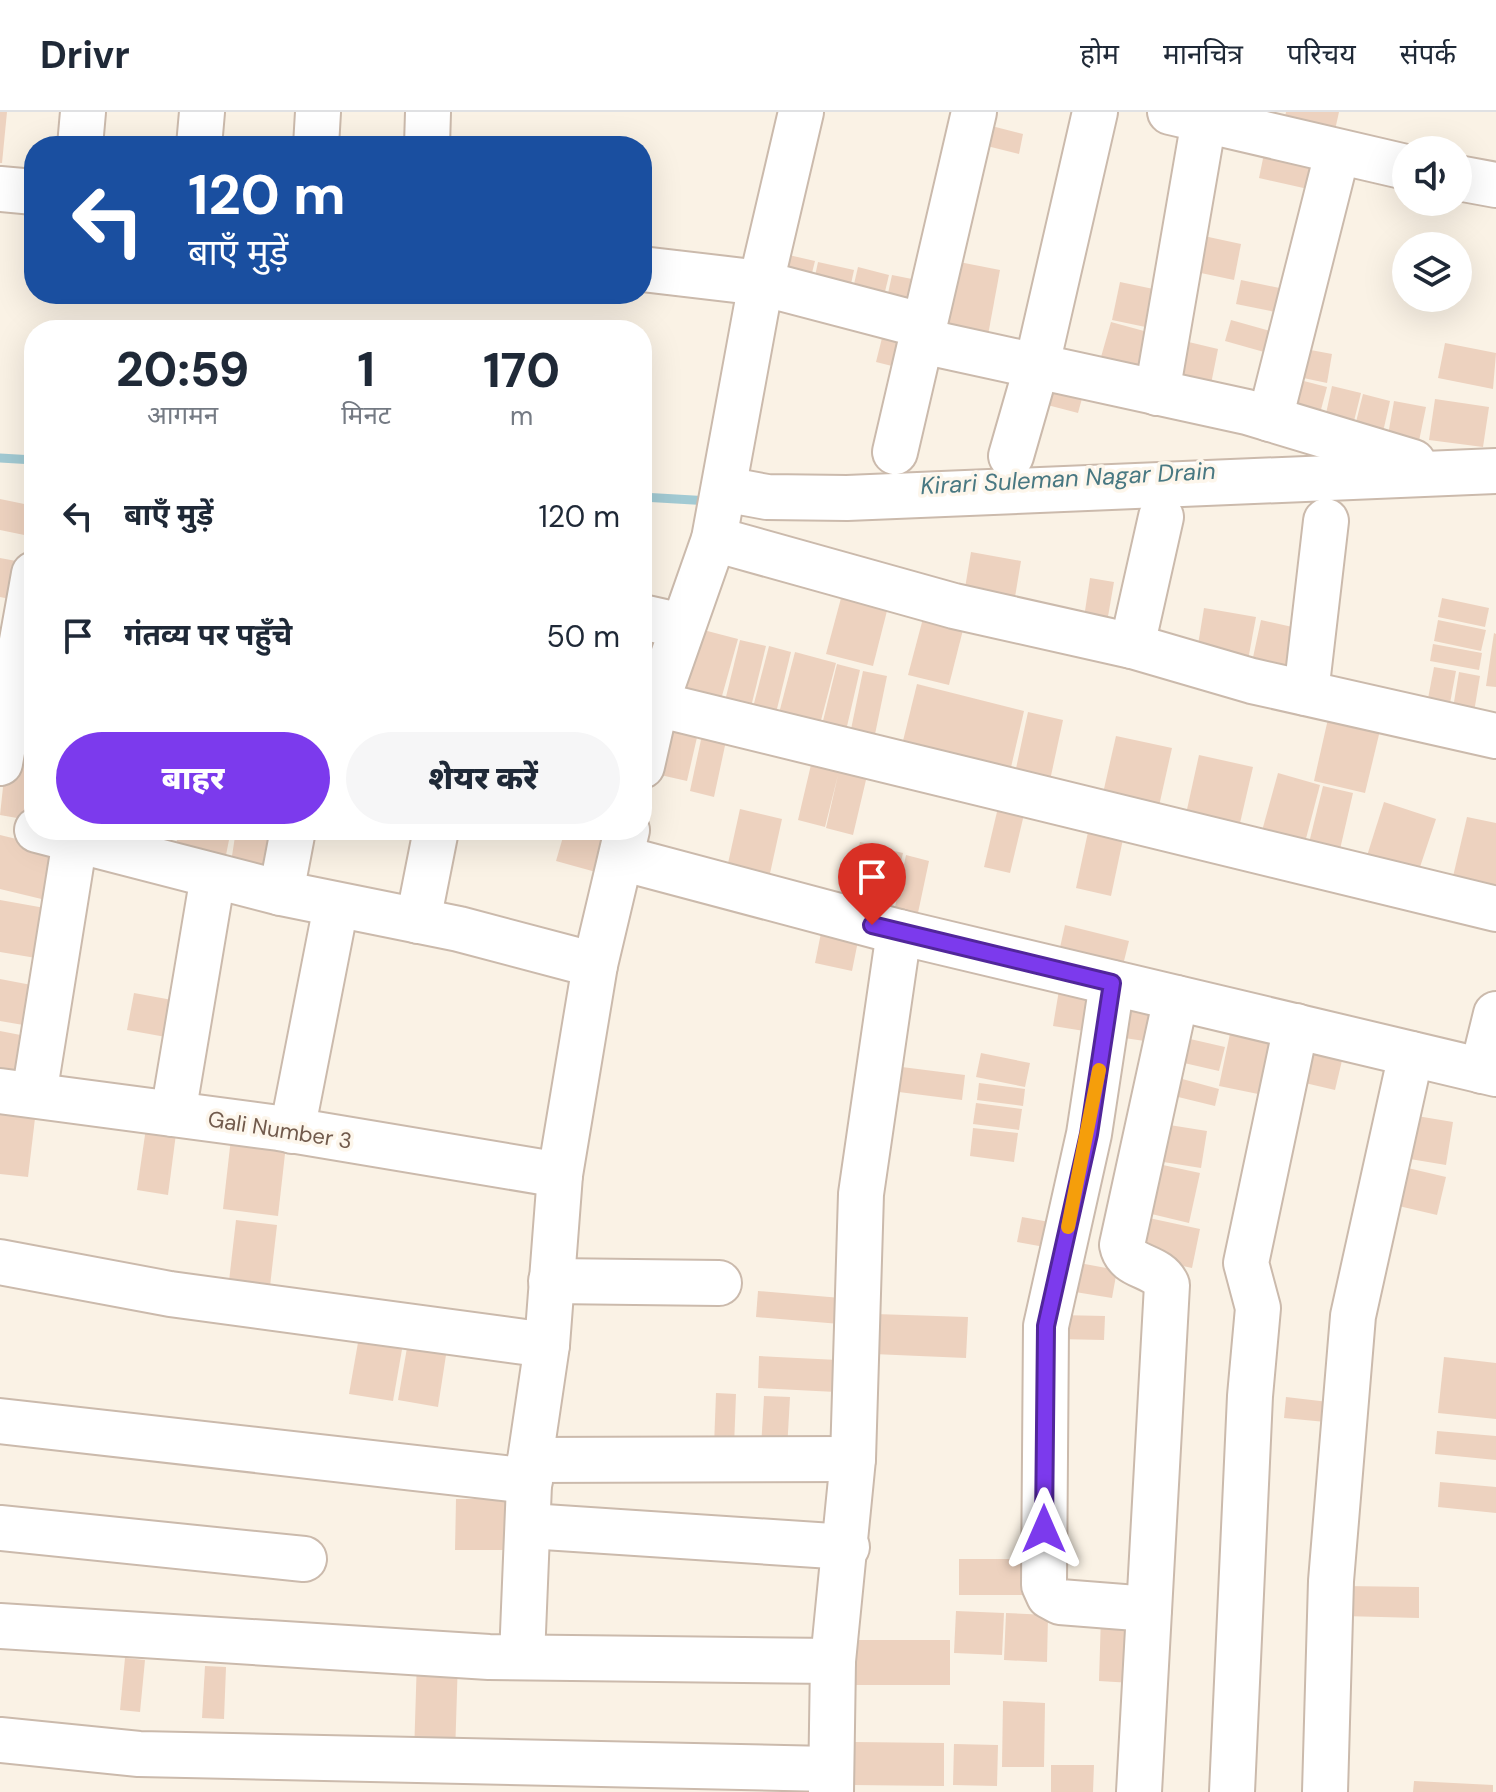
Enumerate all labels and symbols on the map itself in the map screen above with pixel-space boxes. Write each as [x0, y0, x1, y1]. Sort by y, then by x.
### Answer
water label: Kirari Suleman Nagar Drain [920, 455, 1216, 501]
pin [838, 843, 906, 925]
street label: Gali Number 3 [206, 1104, 354, 1156]
position arrow [1002, 1487, 1086, 1571]

